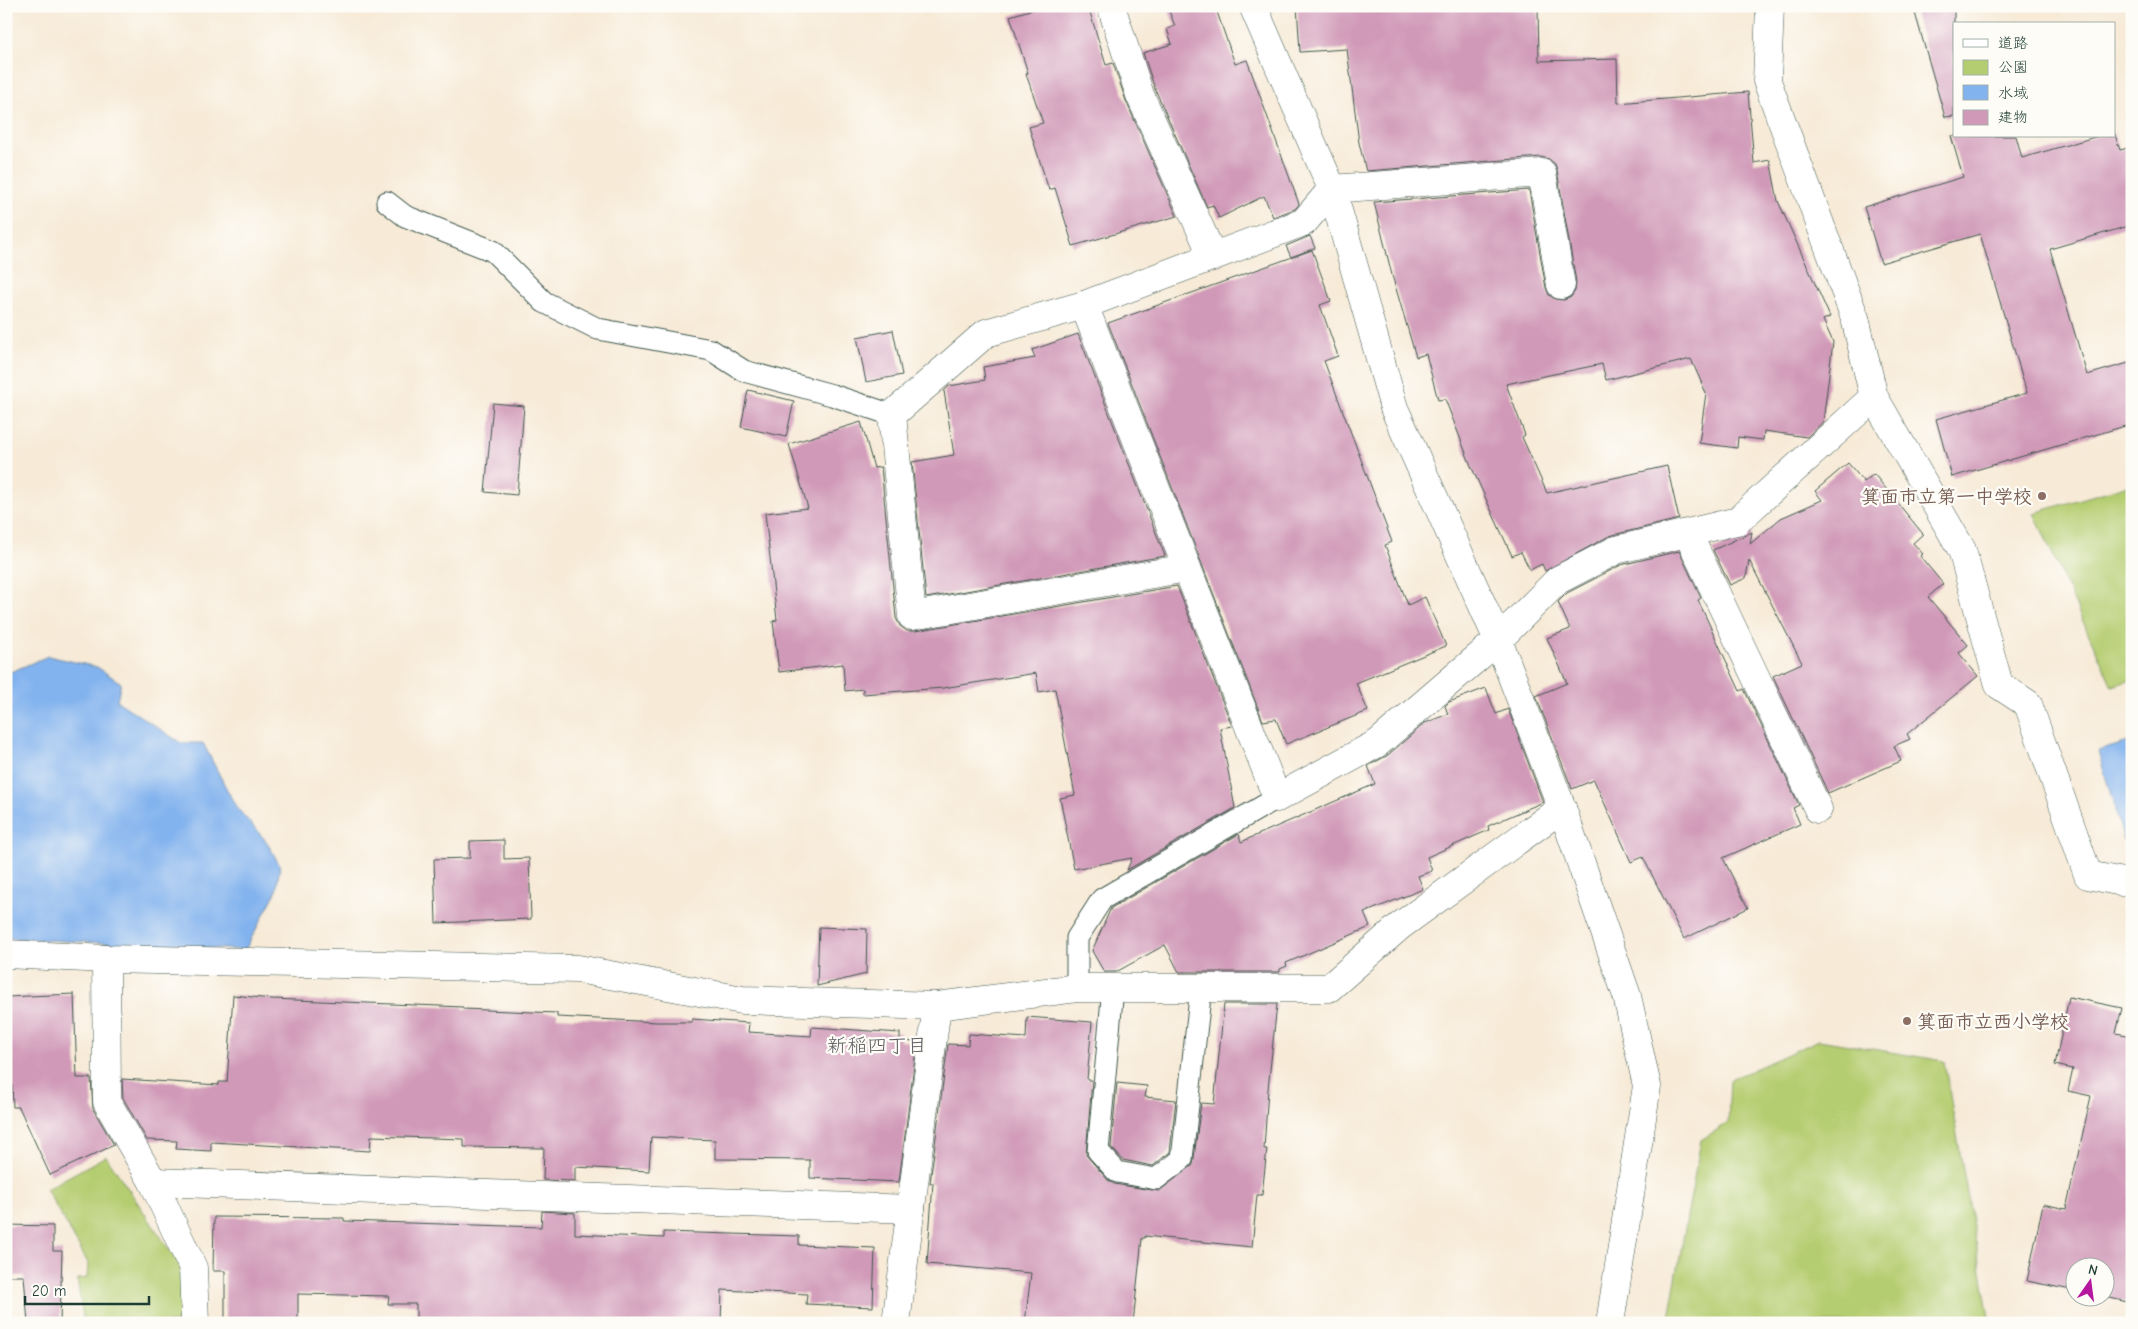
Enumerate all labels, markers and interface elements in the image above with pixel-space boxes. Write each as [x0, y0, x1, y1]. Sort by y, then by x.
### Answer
legend [1953, 22, 2116, 138]
text: 道路 [1998, 34, 2028, 52]
text: 公園 [1998, 58, 2028, 76]
text: 水域 [1998, 84, 2028, 102]
text: 建物 [1998, 108, 2028, 126]
place label: 箕面市立第一中学校 [1861, 486, 2032, 508]
marker: 箕面市立第一中学校 [2036, 490, 2048, 502]
place label: 箕面市立西小学校 [1917, 1011, 2069, 1033]
marker: 箕面市立西小学校 [1901, 1015, 1913, 1027]
district label: 新稲四丁目 [827, 1034, 927, 1057]
north arrow [2066, 1256, 2116, 1306]
text: N [2087, 1261, 2100, 1279]
scale bar [25, 1274, 149, 1306]
text: 20 m [32, 1282, 66, 1300]

